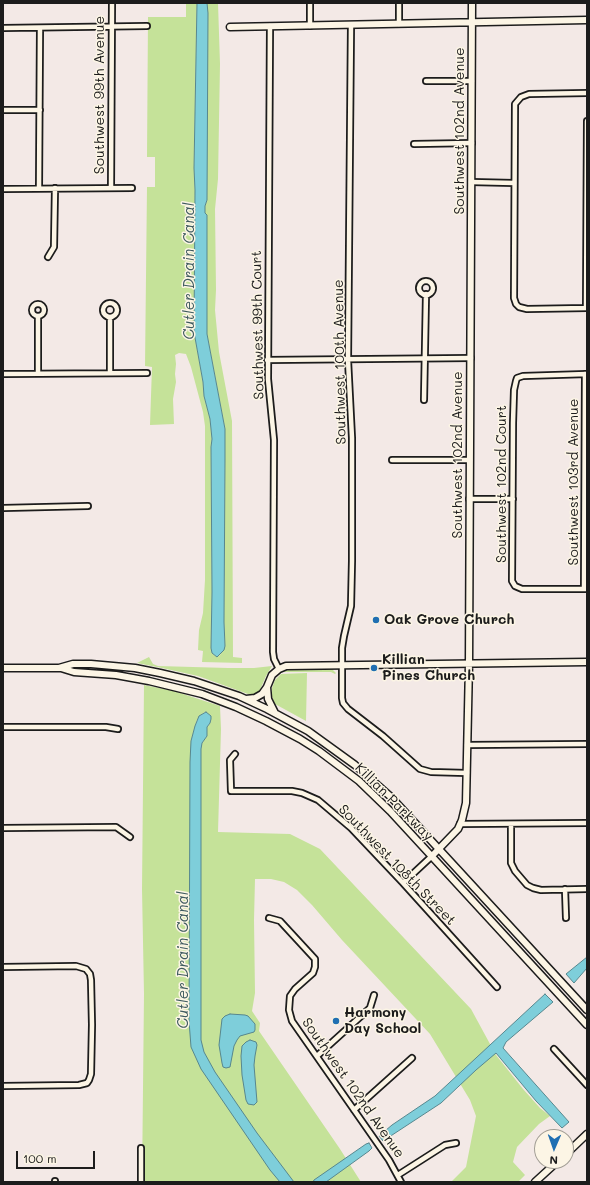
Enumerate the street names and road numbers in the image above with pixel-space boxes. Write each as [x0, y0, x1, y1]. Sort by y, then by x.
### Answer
street label: Southwest 99th Avenue [92, 16, 108, 174]
street label: Southwest 102nd Avenue [452, 47, 468, 215]
street label: Southwest 99th Court [248, 250, 268, 400]
street label: Southwest 100th Avenue [330, 279, 350, 445]
street label: Southwest 102nd Avenue [450, 371, 466, 539]
street label: Southwest 103rd Avenue [566, 399, 582, 565]
street label: Southwest 102nd Court [494, 405, 510, 563]
street label: Killian Parkway [351, 759, 437, 845]
street label: Southwest 108th Street [335, 801, 459, 929]
street label: Southwest 102nd Avenue [298, 1015, 408, 1161]

